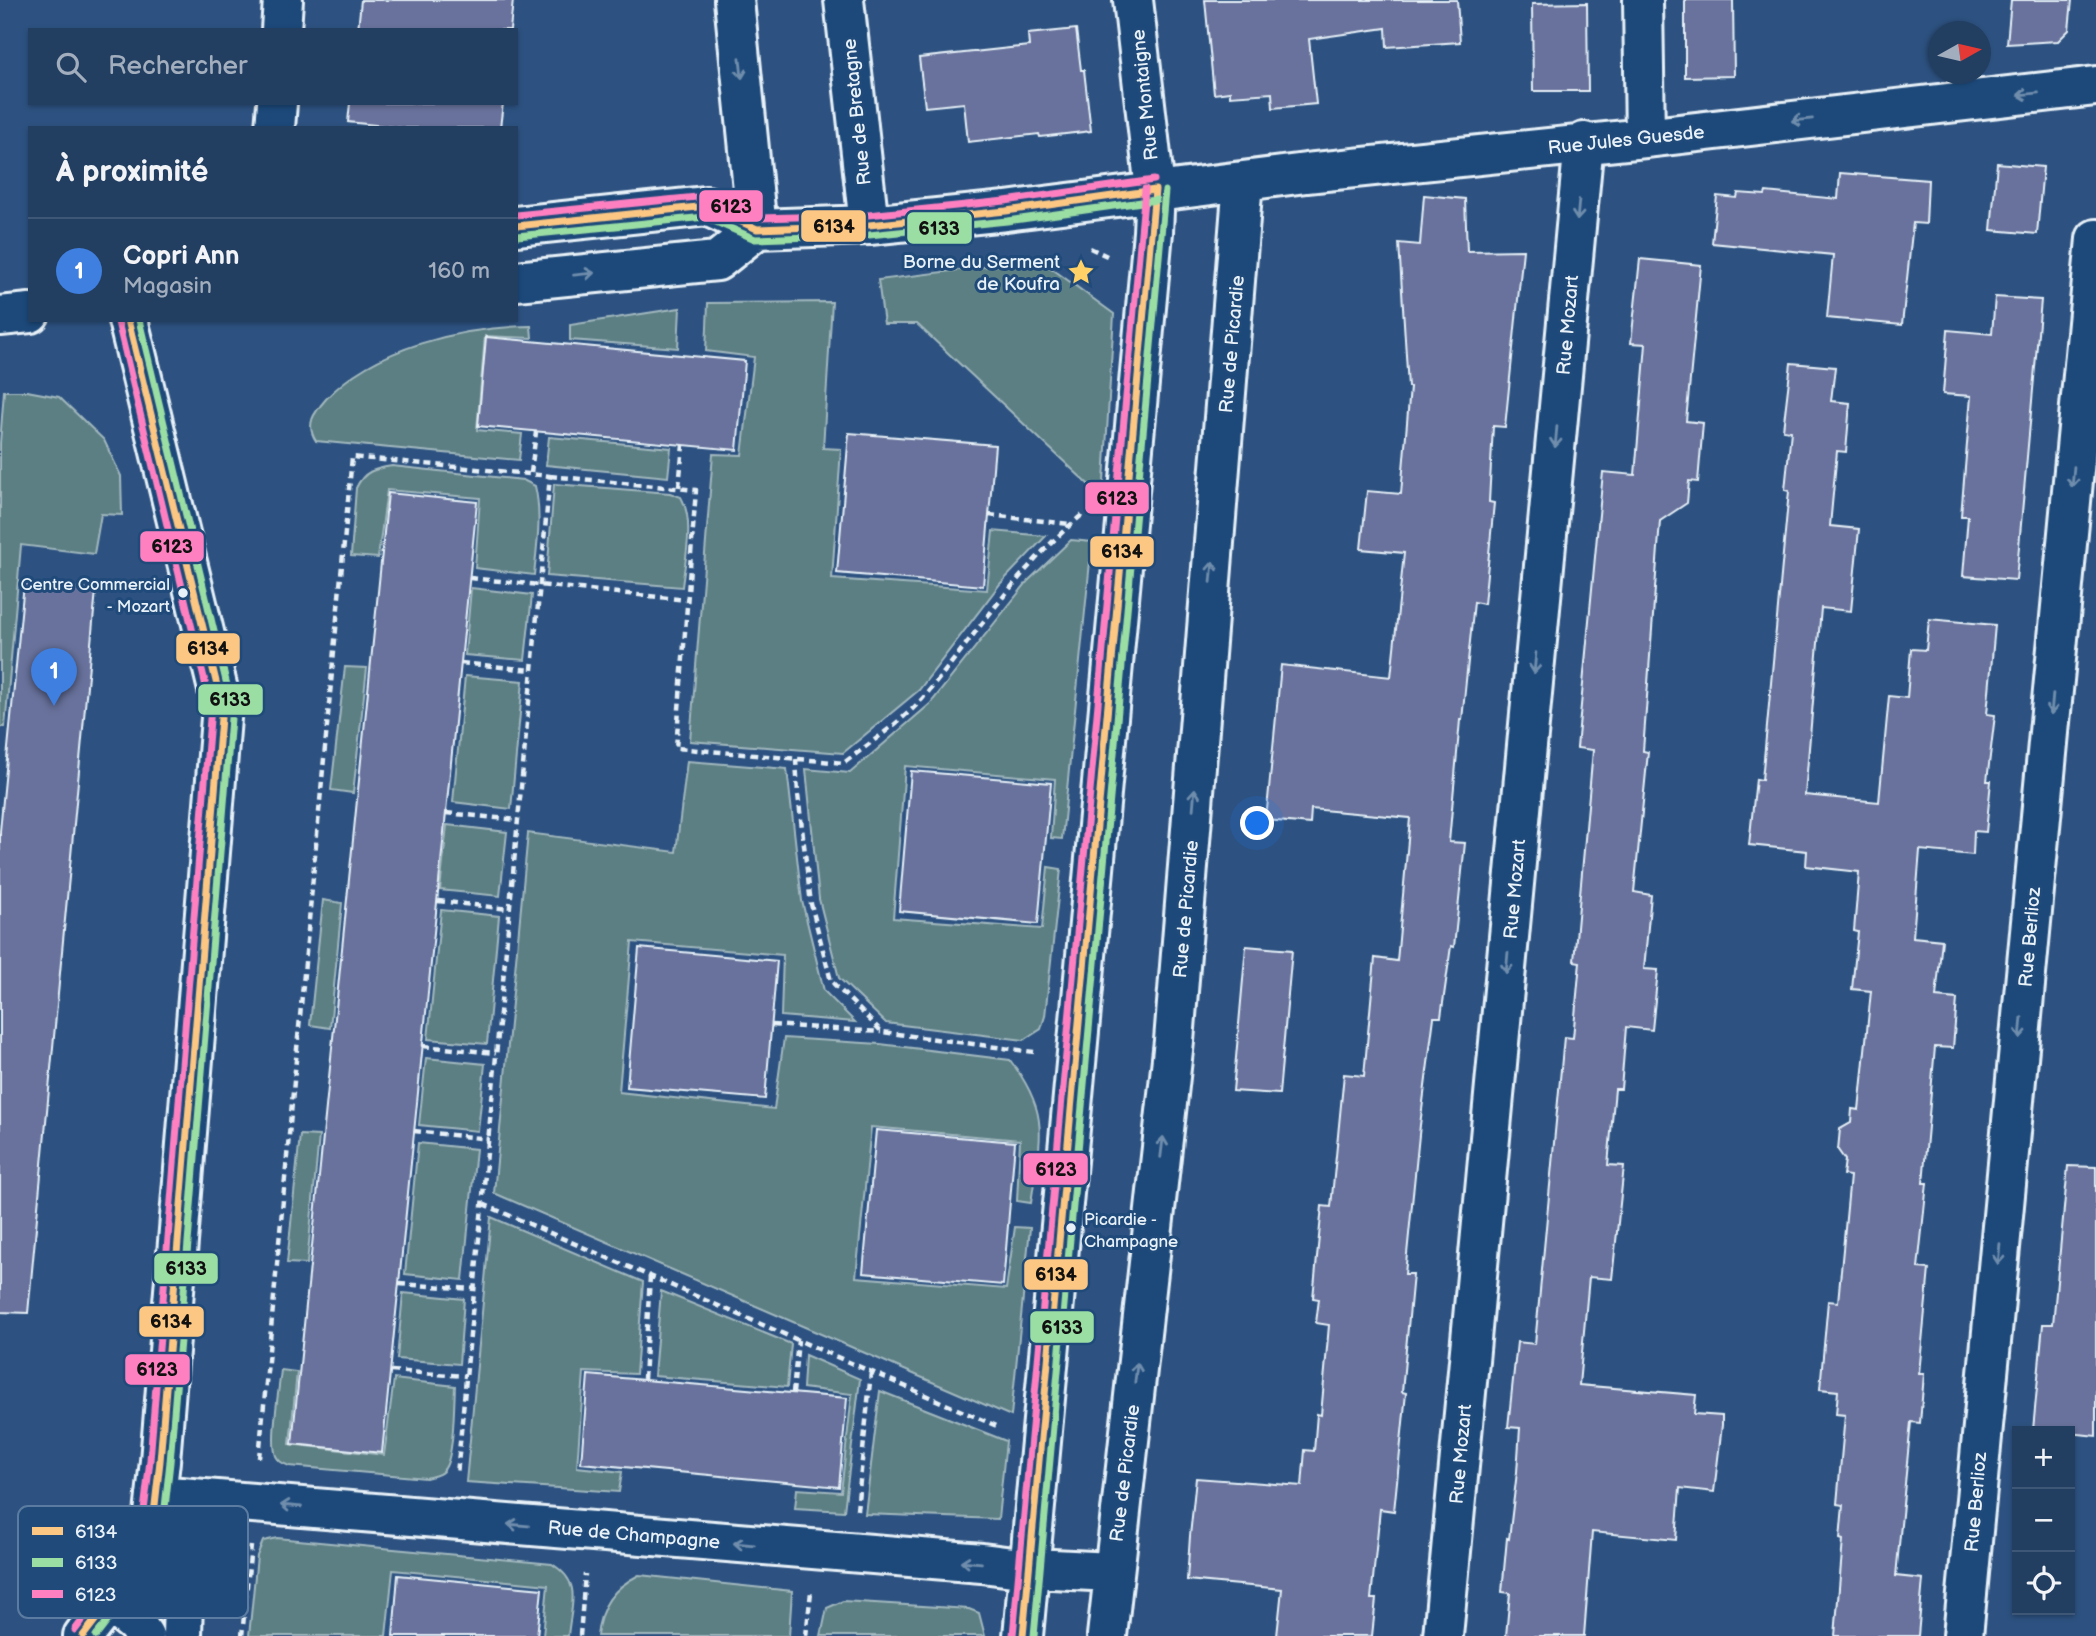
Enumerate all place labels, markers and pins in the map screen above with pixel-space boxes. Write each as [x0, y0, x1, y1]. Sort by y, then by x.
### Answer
place label: Borne du Serment de Koufra [903, 251, 1060, 296]
place icon: Borne du Serment de Koufra [1066, 257, 1096, 287]
place label: Centre Commercial - Mozart [20, 575, 171, 617]
marker: Centre Commercial - Mozart [176, 586, 190, 600]
pin: 1 [31, 648, 77, 706]
place label: Picardie - Champagne [1084, 1210, 1178, 1252]
marker: Picardie - Champagne [1064, 1221, 1078, 1235]

